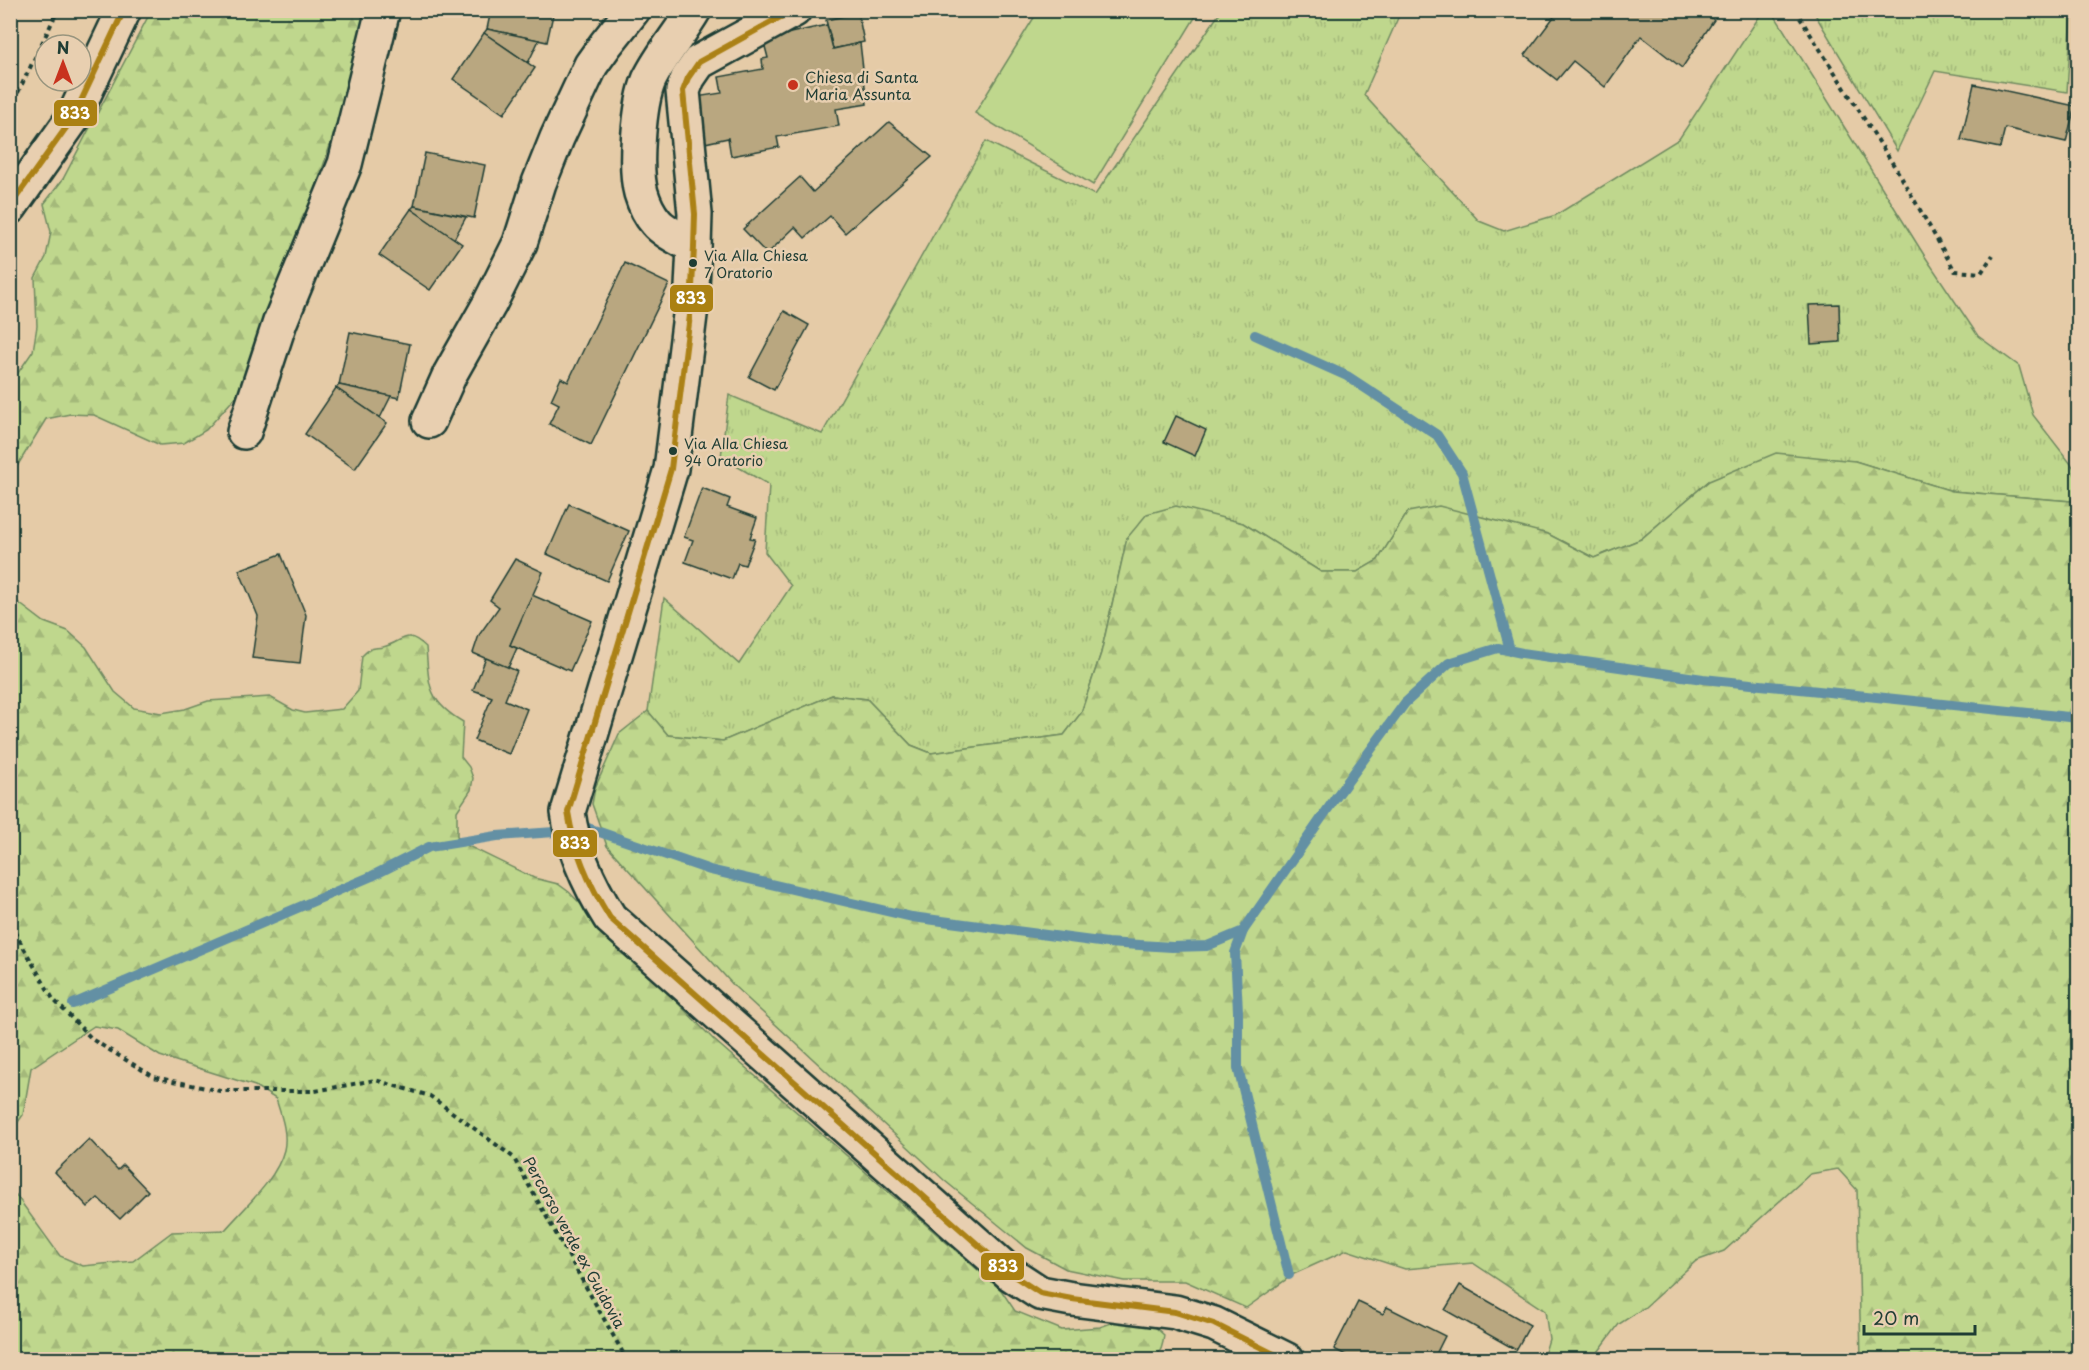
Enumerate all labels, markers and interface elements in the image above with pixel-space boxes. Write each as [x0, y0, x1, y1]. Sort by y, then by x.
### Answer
north arrow [33, 33, 93, 93]
text: N [57, 35, 69, 59]
place label: Chiesa di Santa Maria Assunta [805, 65, 919, 105]
marker: Chiesa di Santa Maria Assunta [786, 78, 800, 92]
line badge: 833 [53, 99, 98, 127]
text: 833 [60, 100, 90, 124]
place label: Via Alla Chiesa 7 Oratorio [704, 245, 809, 283]
marker: Via Alla Chiesa 7 Oratorio [687, 257, 699, 269]
line badge: 833 [669, 284, 714, 313]
text: 833 [676, 285, 706, 309]
place label: Via Alla Chiesa 94 Oratorio [684, 433, 789, 471]
marker: Via Alla Chiesa 94 Oratorio [667, 445, 679, 457]
line badge: 833 [552, 829, 598, 858]
text: 833 [560, 830, 590, 854]
street label: Percorso verde ex Guidovia [518, 1152, 632, 1333]
line badge: 833 [980, 1252, 1025, 1281]
text: 833 [988, 1253, 1018, 1277]
scale bar [1864, 1298, 1975, 1336]
text: 20 m [1873, 1304, 1919, 1331]

